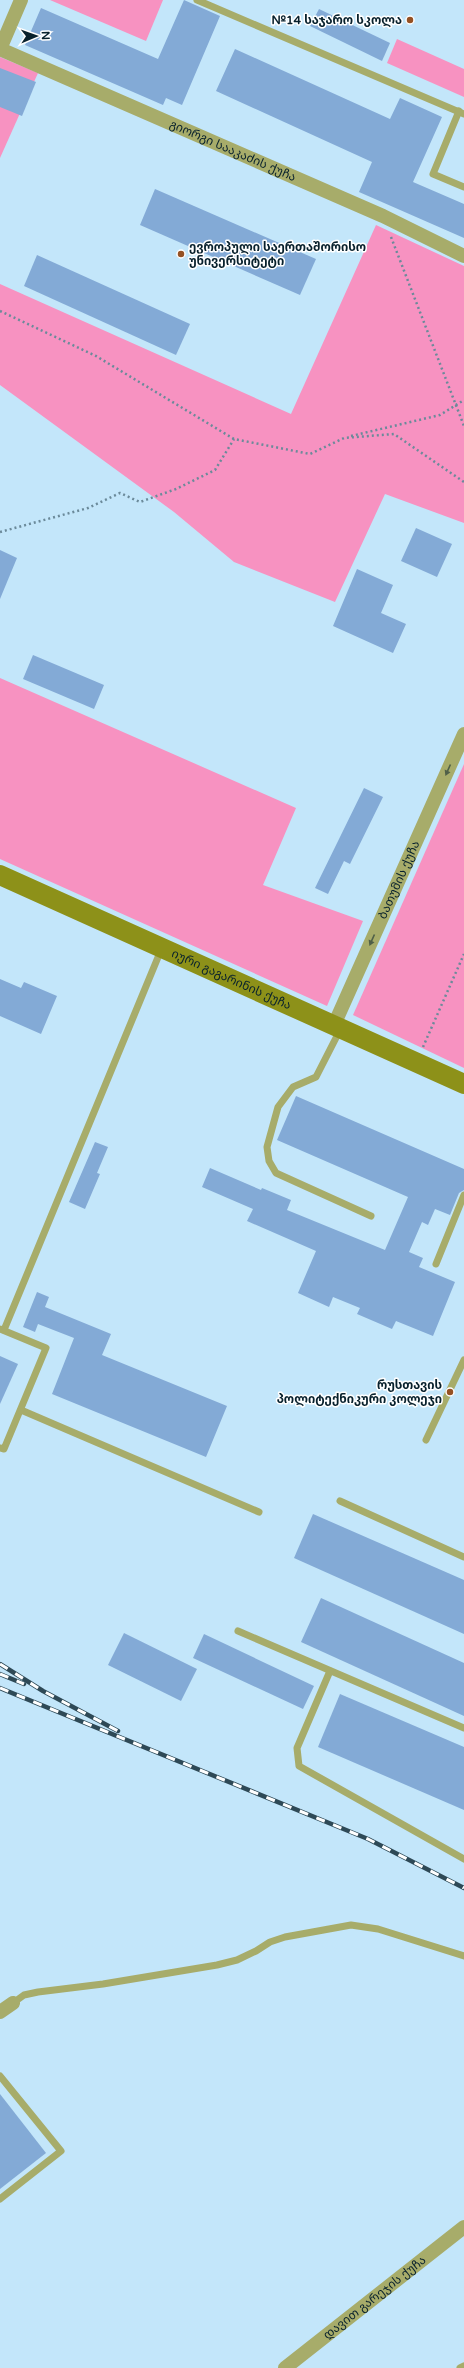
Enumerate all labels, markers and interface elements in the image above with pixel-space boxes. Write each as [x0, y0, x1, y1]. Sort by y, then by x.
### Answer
place label: №14 საჯარო სკოლა [271, 13, 402, 28]
marker: №14 საჯარო სკოლა [405, 15, 415, 25]
north arrow [16, 16, 56, 56]
text: N [39, 31, 52, 40]
street label: გიორგი სააკაძის ქუჩა [168, 117, 298, 184]
place label: ევროპული საერთაშორისო უნივერსიტეტი [189, 240, 366, 268]
marker: ევროპული საერთაშორისო უნივერსიტეტი [176, 249, 186, 259]
one-way arrow [445, 764, 451, 776]
street label: ბათუმის ქუჩა [375, 839, 422, 921]
one-way arrow [369, 934, 376, 946]
street label: იური გაგარინის ქუჩა [170, 946, 294, 1012]
place label: რუსთავის პოლიტექნიკური კოლეჯი [277, 1378, 442, 1407]
marker: რუსთავის პოლიტექნიკური კოლეჯი [445, 1387, 455, 1397]
street label: დავით გარეჯის ქუჩა [320, 2253, 429, 2343]

